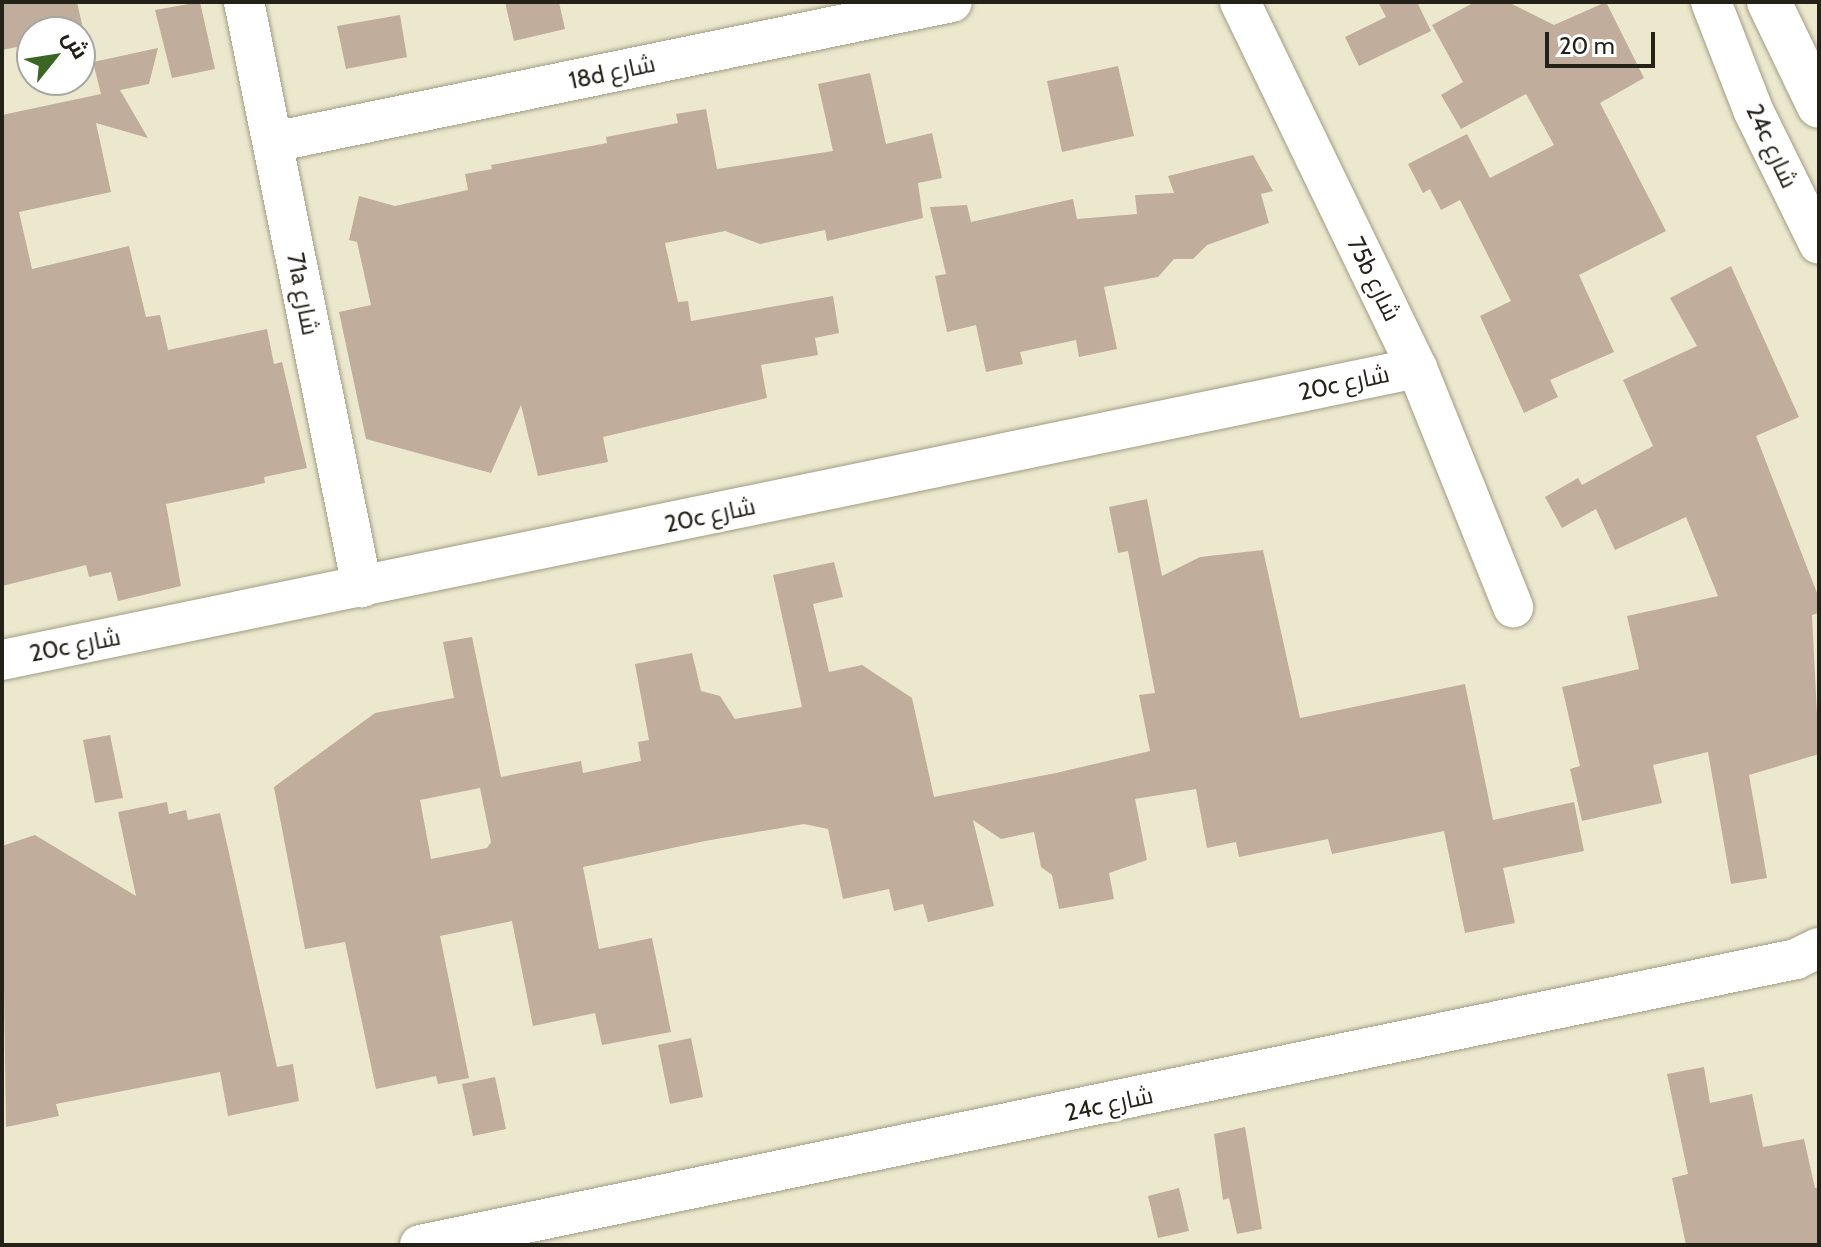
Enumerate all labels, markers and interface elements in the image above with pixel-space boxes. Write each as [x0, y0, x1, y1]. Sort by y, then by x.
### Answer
north arrow [16, 16, 96, 96]
scale bar [1549, 16, 1659, 66]
text: ش [57, 26, 94, 64]
text: 20 m [1559, 31, 1615, 60]
street label: 18d شارع [566, 49, 658, 95]
street label: 24c شارع [1740, 99, 1804, 193]
street label: 75b شارع [1341, 232, 1407, 326]
street label: 71a شارع [281, 250, 325, 338]
street label: 20c شارع [1296, 359, 1392, 407]
street label: 20c شارع [662, 491, 758, 539]
street label: 20c شارع [27, 622, 123, 668]
street label: 24c شارع [1062, 1081, 1156, 1127]

